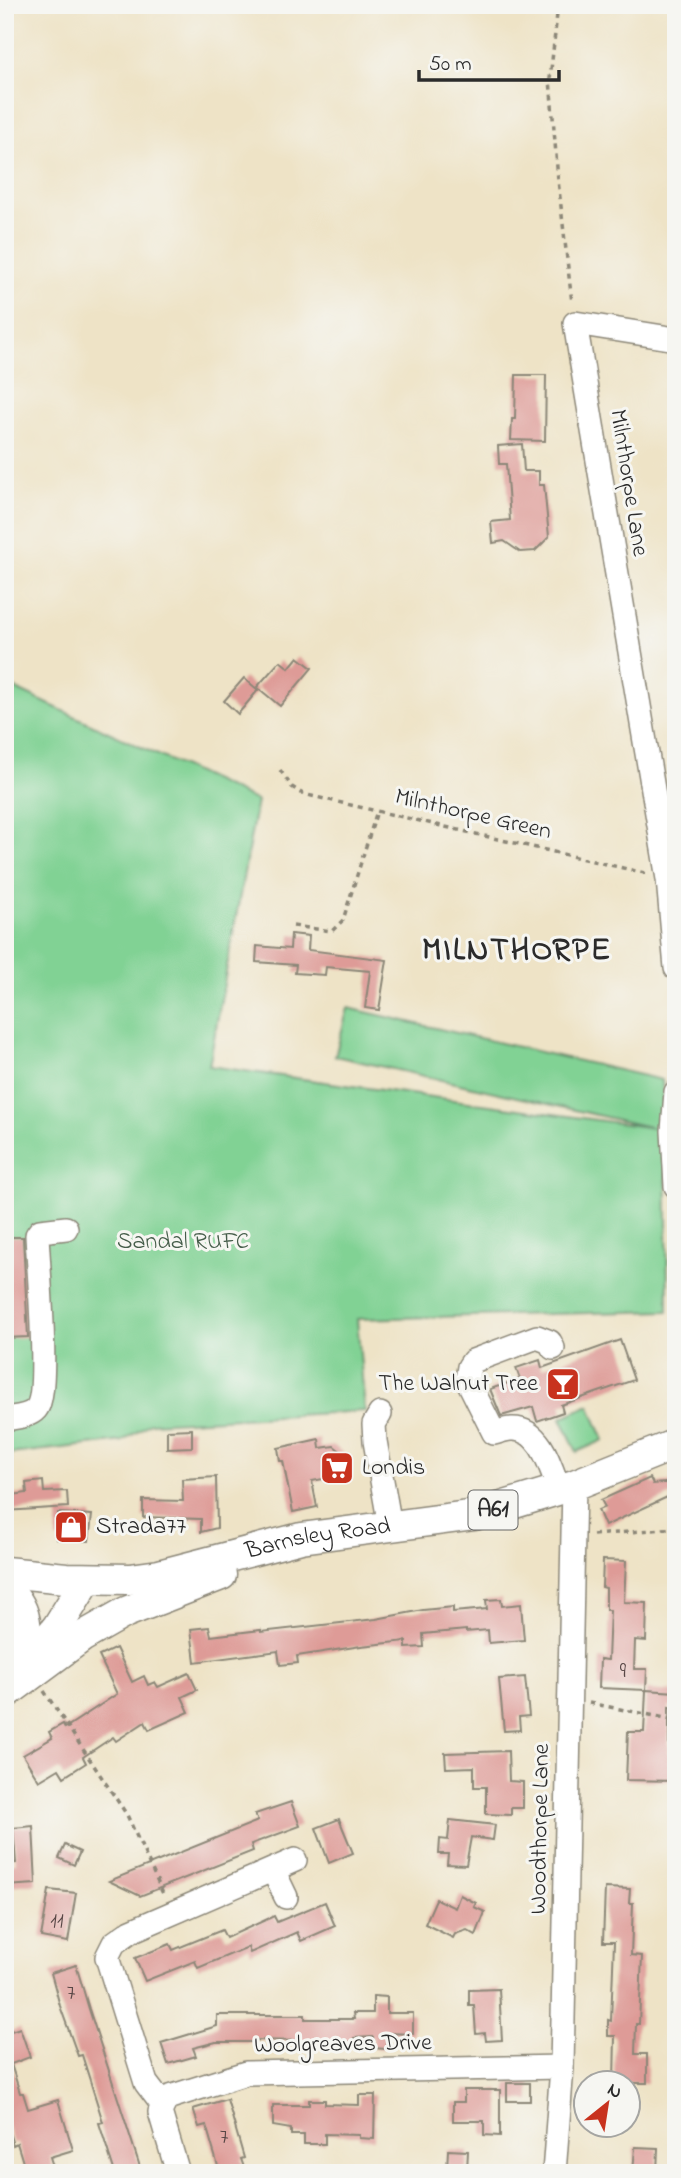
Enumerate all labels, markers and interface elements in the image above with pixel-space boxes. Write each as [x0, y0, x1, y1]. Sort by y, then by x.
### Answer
scale bar [419, 38, 558, 82]
text: 50 m [429, 50, 472, 80]
street label: Milnthorpe Lane [599, 407, 657, 559]
street label: Milnthorpe Green [391, 780, 555, 850]
district label: MILNTHORPE [422, 928, 612, 975]
park label: Sandal RUFC [117, 1225, 249, 1260]
bar icon: The Walnut Tree [544, 1365, 582, 1403]
place label: The Walnut Tree [378, 1367, 538, 1402]
supermarket icon: Londis [318, 1449, 356, 1487]
place label: Londis [362, 1451, 425, 1486]
road number: A61 [468, 1490, 518, 1530]
shop icon: Strada77 [52, 1508, 90, 1546]
street label: Barnsley Road [241, 1509, 393, 1570]
place label: Strada77 [96, 1510, 186, 1545]
house number: 9 [620, 1657, 627, 1687]
street label: Woodthorpe Lane [522, 1743, 560, 1915]
house number: 11 [50, 1907, 64, 1937]
house number: 7 [67, 1979, 76, 2009]
street label: Woolgreaves Drive [254, 2026, 432, 2064]
north arrow [572, 2070, 642, 2140]
text: N [602, 2077, 627, 2106]
house number: 7 [220, 2123, 229, 2153]

